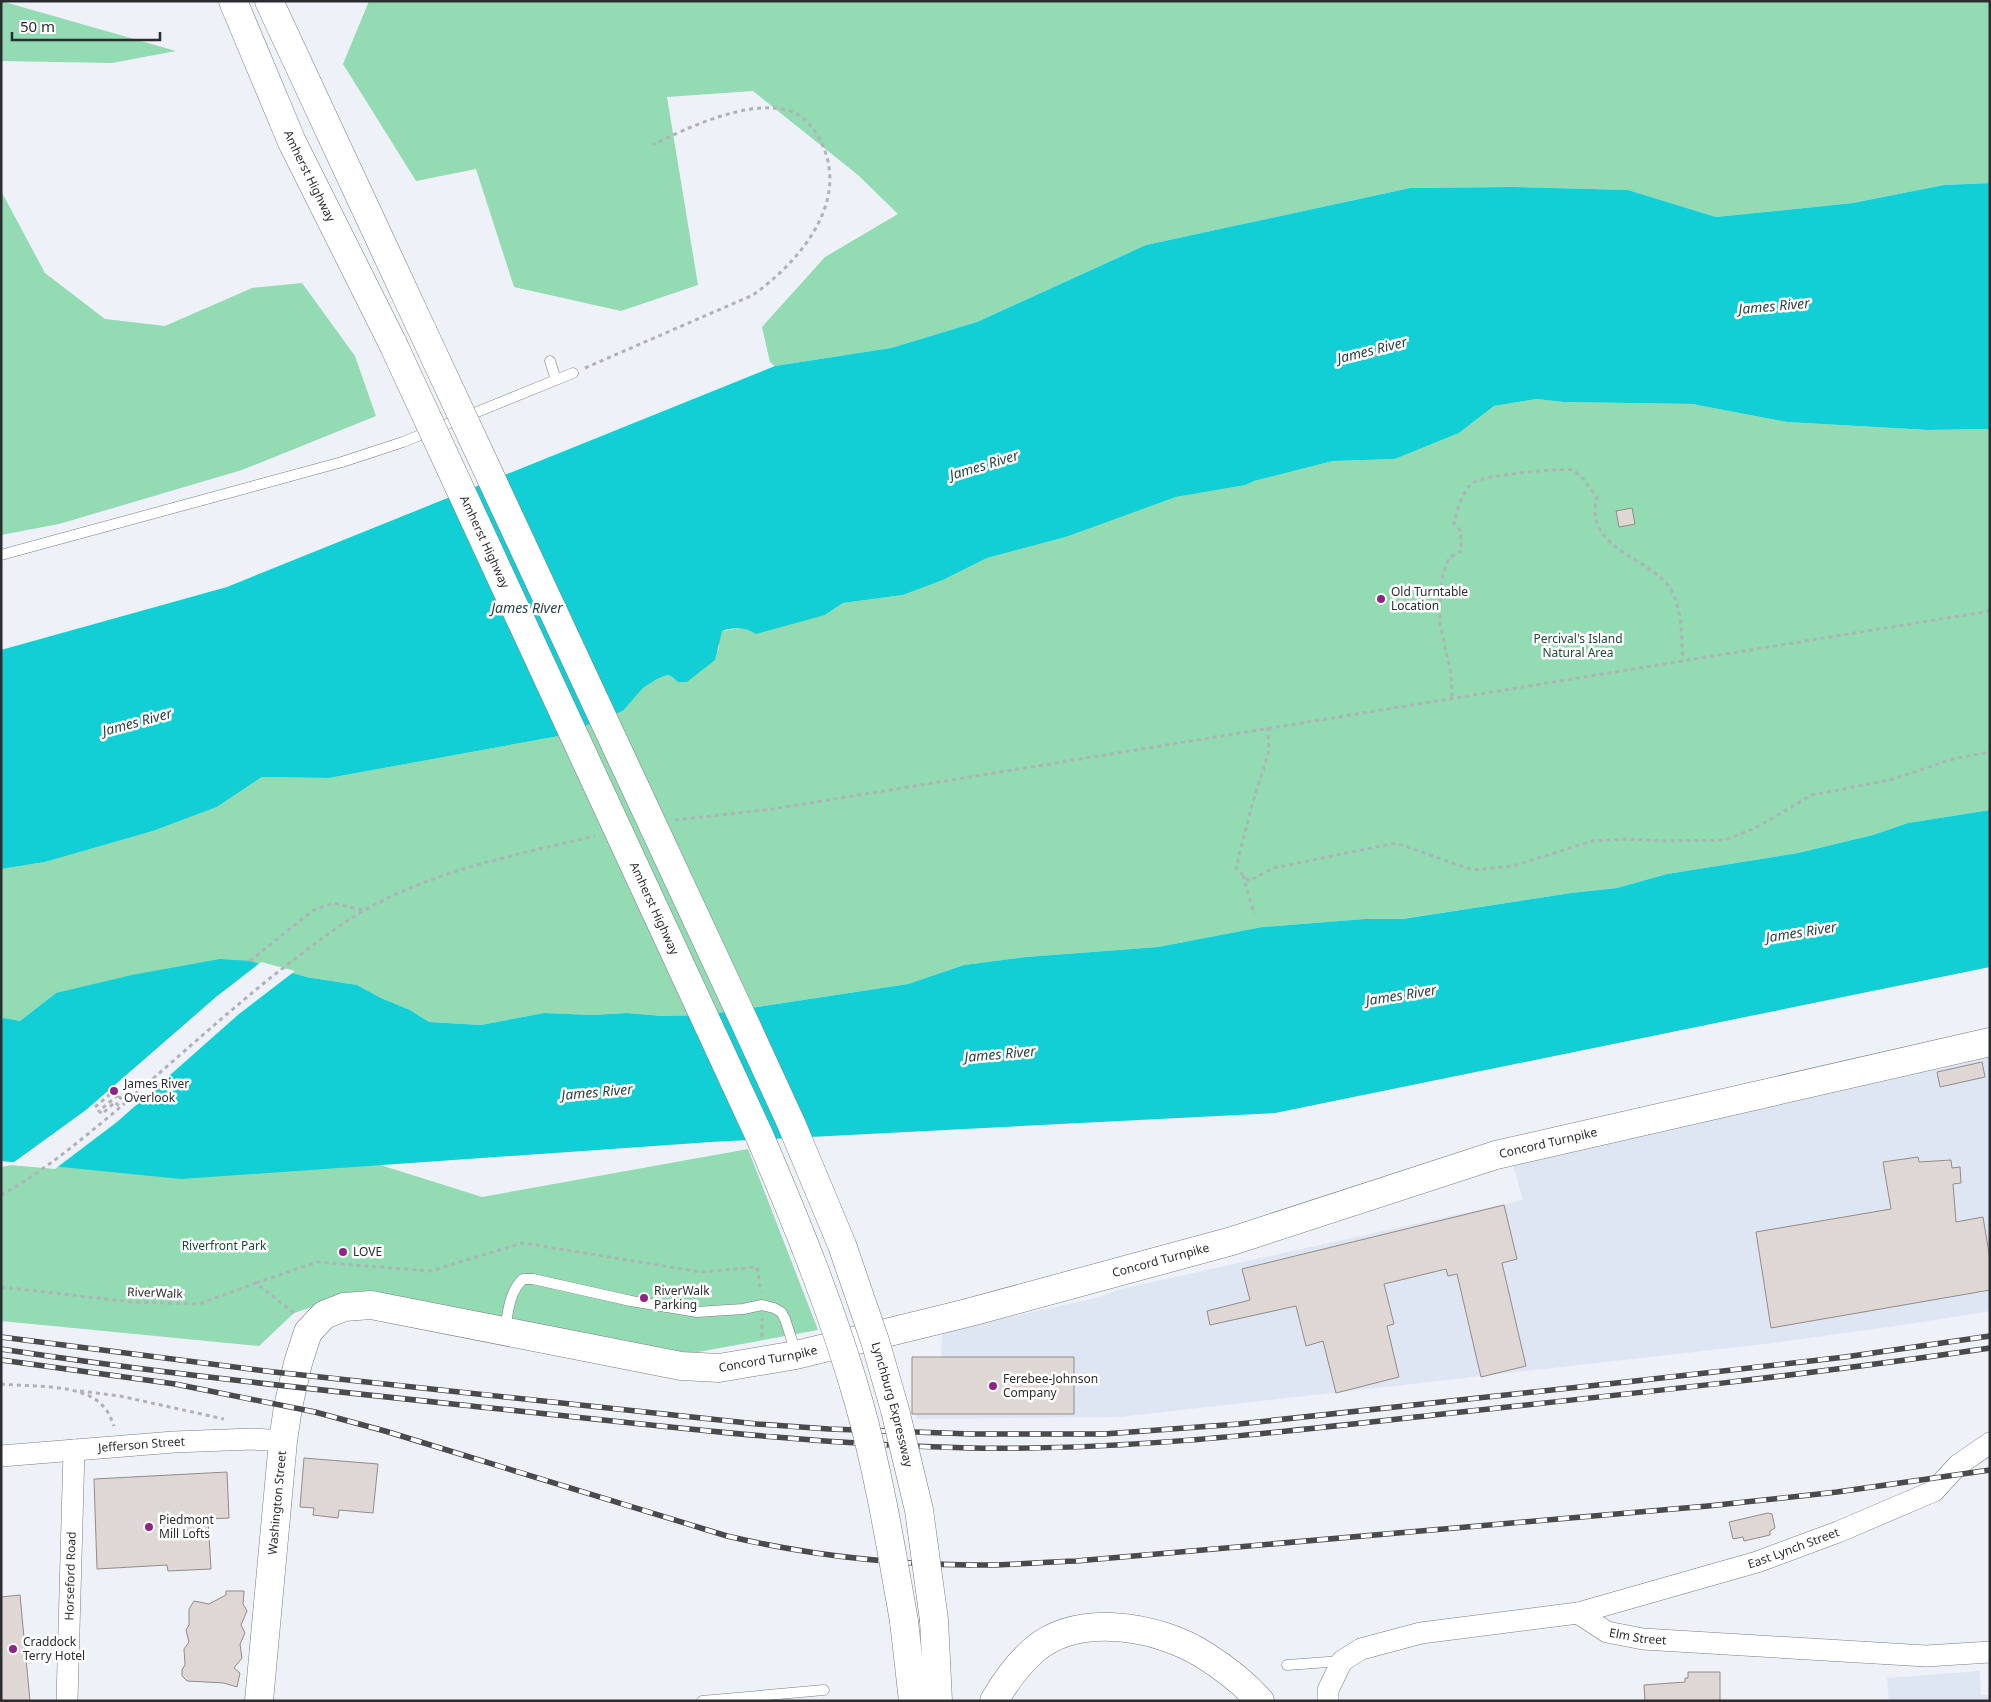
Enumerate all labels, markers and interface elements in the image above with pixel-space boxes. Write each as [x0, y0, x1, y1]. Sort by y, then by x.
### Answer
scale bar [12, 10, 160, 42]
text: 50 m [20, 16, 55, 36]
street label: Amherst Highway [280, 127, 340, 225]
water label: James River [1735, 293, 1811, 318]
water label: James River [1332, 332, 1409, 368]
water label: James River [944, 445, 1021, 485]
street label: Amherst Highway [456, 492, 514, 592]
place label: Old Turntable Location [1391, 583, 1468, 614]
marker: Old Turntable Location [1375, 593, 1387, 605]
water label: James River [488, 598, 563, 617]
park label: Percival's Island Natural Area [1533, 630, 1623, 661]
water label: James River [97, 703, 174, 741]
street label: Amherst Highway [626, 859, 684, 958]
water label: James River [1761, 916, 1838, 947]
water label: James River [1361, 979, 1438, 1010]
water label: James River [961, 1041, 1037, 1066]
place label: James River Overlook [123, 1075, 189, 1106]
water label: James River [558, 1079, 634, 1104]
marker: James River Overlook [108, 1085, 120, 1097]
street label: Concord Turnpike [1497, 1123, 1599, 1162]
park label: Riverfront Park [182, 1237, 267, 1254]
street label: Concord Turnpike [1110, 1239, 1211, 1281]
place label: LOVE [353, 1243, 382, 1260]
marker: LOVE [337, 1246, 349, 1258]
place label: RiverWalk Parking [654, 1282, 710, 1313]
street label: RiverWalk [127, 1283, 184, 1302]
marker: RiverWalk Parking [638, 1292, 650, 1304]
street label: Lynchburg Expressway [868, 1340, 918, 1470]
street label: Concord Turnpike [717, 1341, 819, 1376]
place label: Ferebee-Johnson Company [1003, 1370, 1098, 1401]
marker: Ferebee-Johnson Company [987, 1380, 999, 1392]
street label: Jefferson Street [96, 1433, 186, 1456]
street label: Washington Street [264, 1449, 290, 1556]
place label: Piedmont Mill Lofts [159, 1511, 214, 1542]
marker: Piedmont Mill Lofts [143, 1521, 155, 1533]
street label: East Lynch Street [1746, 1523, 1842, 1572]
street label: Horseford Road [60, 1531, 80, 1621]
street label: Elm Street [1608, 1624, 1668, 1648]
place label: Craddock Terry Hotel [23, 1633, 85, 1664]
marker: Craddock Terry Hotel [7, 1643, 19, 1655]

